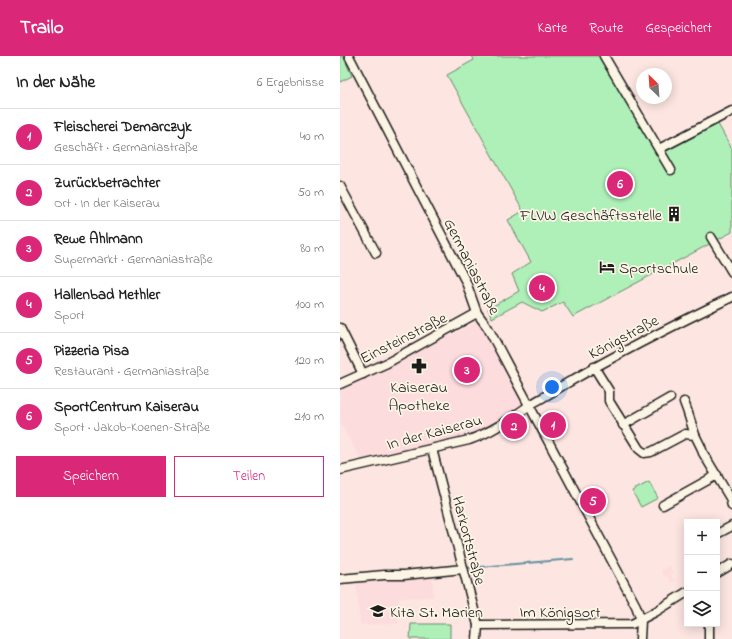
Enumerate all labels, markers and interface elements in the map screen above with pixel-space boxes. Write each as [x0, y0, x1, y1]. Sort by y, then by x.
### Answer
text: Trailo [20, 15, 64, 42]
text: Karte [538, 18, 567, 39]
text: Route [589, 18, 623, 39]
text: Gespeichert [645, 18, 712, 39]
north arrow [636, 68, 672, 104]
text: In der Nähe [16, 70, 95, 95]
text: 6 Ergebnisse [257, 73, 324, 92]
text: Fleischerei Demarczyk [54, 116, 192, 138]
text: 1 [27, 127, 31, 146]
text: 40 m [300, 127, 324, 146]
text: Geschäft · Germaniastraße [54, 138, 198, 157]
pin: 6 [607, 169, 633, 199]
text: Zurückbetrachter [54, 172, 160, 194]
text: 2 [26, 183, 32, 202]
text: 50 m [298, 183, 324, 202]
text: Ort · In der Kaiserau [54, 194, 160, 213]
place label: FLVW Geschäftsstelle [519, 204, 663, 228]
building icon: FLVW Geschäftsstelle [665, 205, 683, 223]
street label: Germaniastraße [437, 215, 506, 320]
text: Rewe Ahlmann [54, 228, 143, 250]
text: 3 [26, 239, 32, 258]
text: 80 m [300, 239, 324, 258]
text: Supermarkt · Germaniastraße [54, 250, 213, 269]
place label: Sportschule [619, 257, 699, 281]
hotel icon: Sportschule [598, 258, 616, 276]
pin: 4 [529, 273, 555, 303]
text: Hallenbad Methler [54, 284, 160, 306]
text: 4 [26, 295, 32, 314]
text: 100 m [295, 295, 324, 314]
text: Sport [54, 306, 85, 325]
street label: Einsteinstraße [356, 306, 452, 371]
street label: Königstraße [584, 309, 664, 366]
text: Pizzeria Pisa [54, 340, 129, 362]
text: 5 [25, 351, 33, 370]
text: 120 m [294, 351, 324, 370]
pin: 3 [454, 355, 480, 385]
pharmacy icon: Kaiserau Apotheke [410, 357, 428, 375]
text: Restaurant · Germaniastraße [54, 362, 209, 381]
place label: Kaiserau Apotheke [388, 376, 450, 418]
your location [542, 377, 562, 397]
text: SportCentrum Kaiserau [54, 396, 199, 418]
text: 6 [26, 407, 32, 426]
text: 210 m [294, 407, 324, 426]
street label: In der Kaiserau [384, 409, 485, 457]
pin: 1 [540, 410, 566, 440]
pin: 2 [501, 411, 527, 441]
text: Sport · Jakob-Koenen-Straße [54, 418, 210, 437]
button: Speichern [16, 456, 166, 497]
button: Teilen [174, 456, 324, 497]
pin: 5 [580, 486, 606, 516]
street label: Harkortstraße [445, 493, 492, 588]
map controls [684, 519, 720, 627]
button: + [684, 519, 720, 555]
button: − [684, 555, 720, 591]
button: layers [684, 591, 720, 627]
place label: Kita St. Marien [390, 601, 483, 625]
street label: Im Königsort [519, 601, 601, 625]
school or university icon: Kita St. Marien [369, 602, 387, 620]

